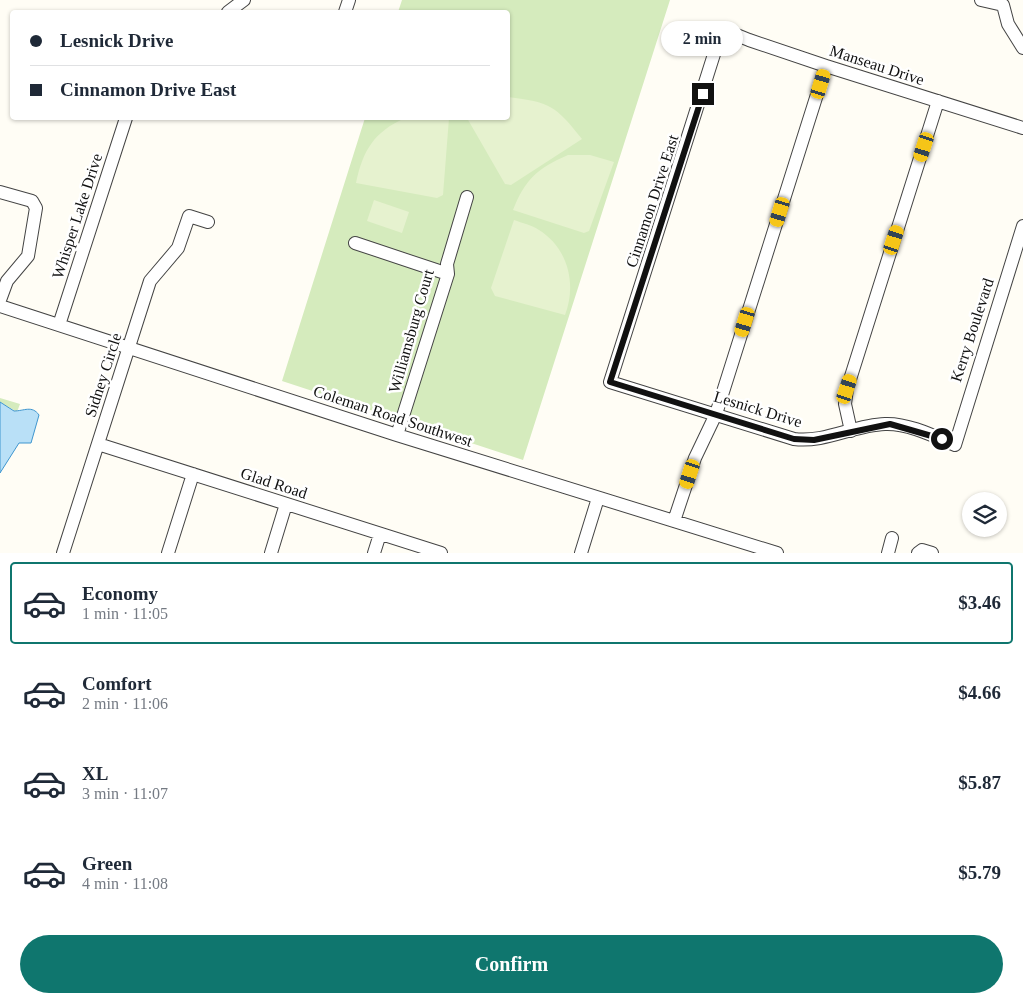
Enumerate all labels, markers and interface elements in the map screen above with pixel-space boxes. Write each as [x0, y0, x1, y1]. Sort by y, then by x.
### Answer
callout: 2 min [662, 22, 744, 56]
text: Lesnick Drive [60, 30, 173, 51]
text: 2 min [683, 30, 721, 47]
street label: Manseau Drive [828, 42, 926, 88]
car [809, 67, 832, 101]
text: Cinnamon Drive East [60, 79, 236, 100]
route end [692, 83, 714, 105]
car [912, 130, 935, 164]
street label: Cinnamon Drive East [622, 132, 682, 270]
street label: Whisper Lake Drive [49, 151, 106, 281]
car [768, 195, 791, 229]
car [882, 223, 905, 257]
street label: Williamsburg Court [385, 267, 438, 395]
street label: Kerry Boulevard [947, 276, 998, 384]
car [733, 305, 756, 339]
street label: Sidney Circle [81, 331, 126, 420]
car [835, 372, 858, 406]
street label: Coleman Road Southwest [311, 382, 475, 450]
street label: Lesnick Drive [712, 388, 804, 430]
route start [931, 428, 953, 450]
car [678, 457, 701, 491]
street label: Glad Road [239, 464, 309, 502]
map controls [962, 492, 1007, 537]
button: layers [962, 492, 1007, 537]
icon: car [22, 581, 67, 626]
text: Economy [82, 583, 158, 604]
text: $3.46 [958, 592, 1001, 613]
text: 1 min · 11:05 [82, 605, 168, 622]
icon: car [22, 671, 67, 716]
text: Comfort [82, 673, 152, 694]
text: $4.66 [958, 682, 1001, 703]
text: 2 min · 11:06 [82, 695, 168, 712]
icon: car [22, 761, 67, 806]
text: XL [82, 763, 108, 784]
text: $5.87 [958, 772, 1001, 793]
text: 3 min · 11:07 [82, 785, 168, 802]
icon: car [22, 851, 67, 896]
text: Green [82, 853, 132, 874]
text: $5.79 [958, 862, 1001, 883]
text: 4 min · 11:08 [82, 875, 168, 892]
button: Confirm [20, 935, 1003, 993]

